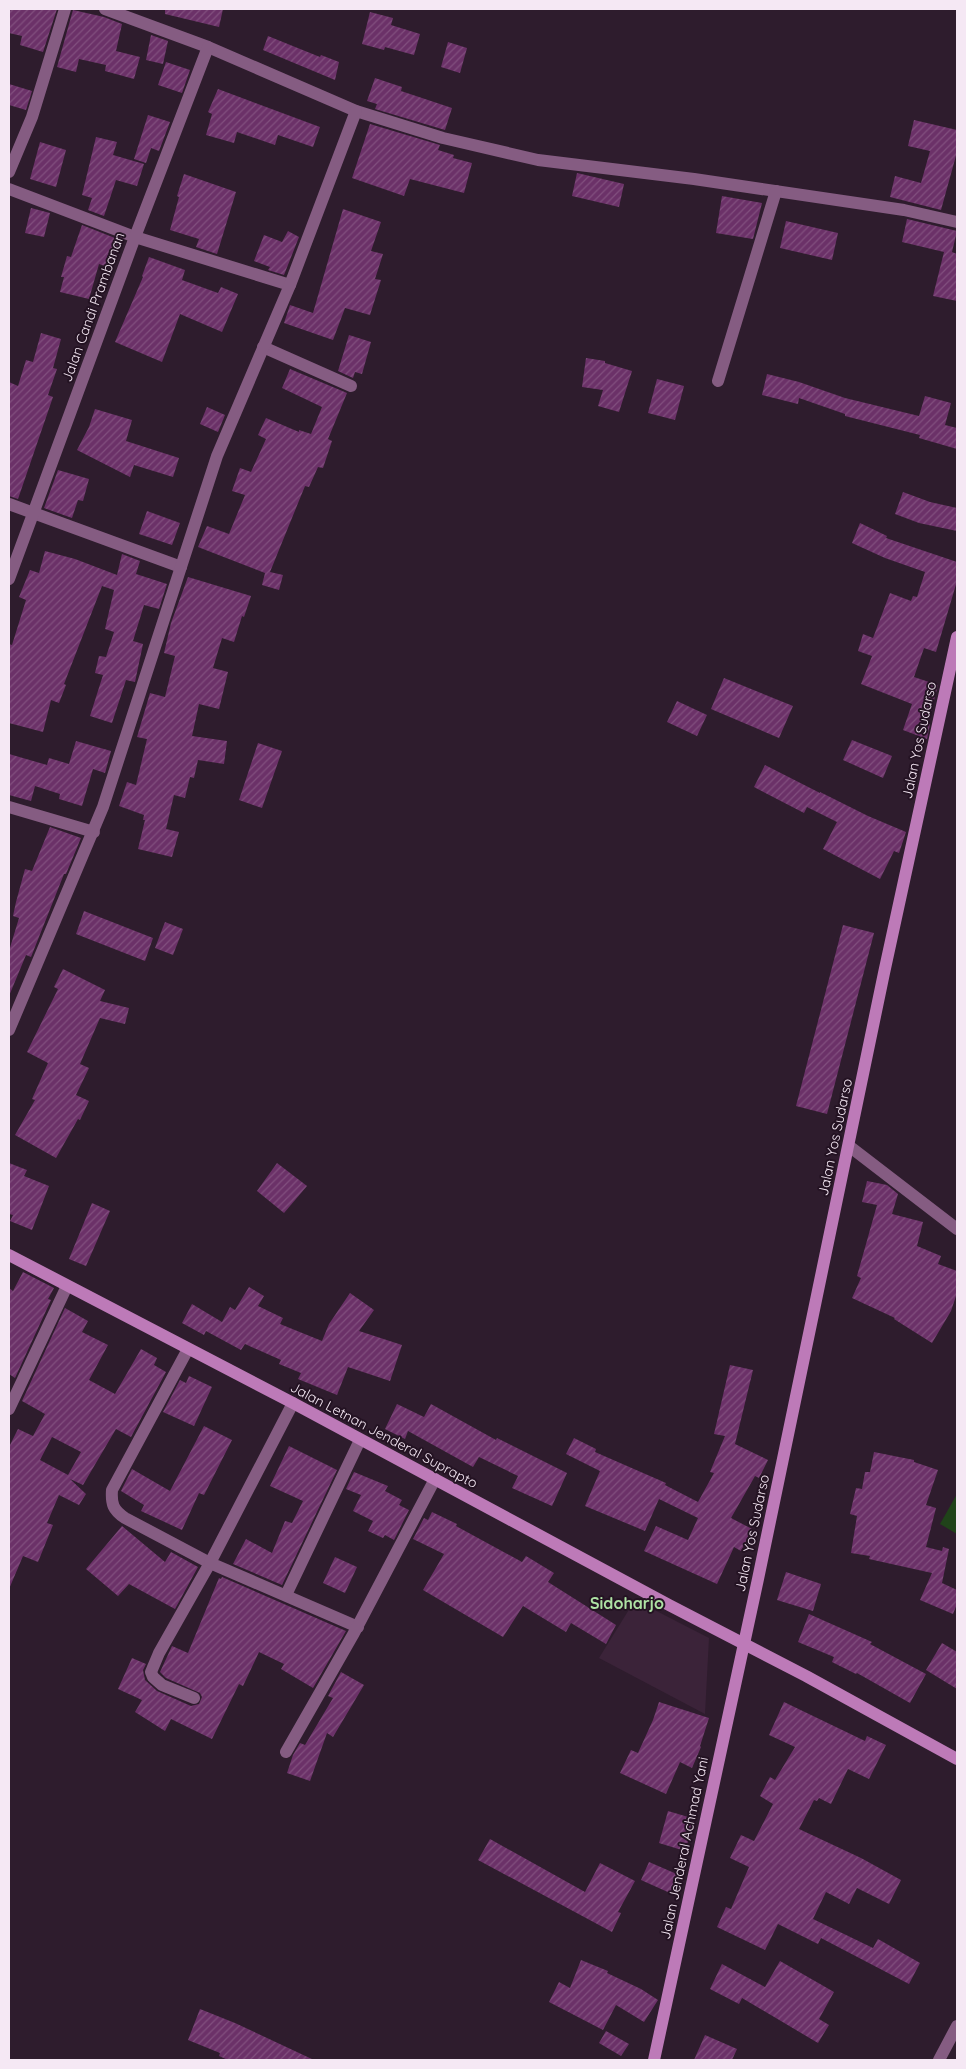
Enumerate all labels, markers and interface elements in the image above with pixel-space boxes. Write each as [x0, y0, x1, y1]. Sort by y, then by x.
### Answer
street label: Jalan Candi Prambanan [58, 230, 128, 384]
street label: Jalan Yos Sudarso [898, 680, 940, 800]
street label: Jalan Yos Sudarso [814, 1077, 856, 1197]
street label: Jalan Letnan Jenderal Suprapto [287, 1378, 481, 1492]
street label: Jalan Yos Sudarso [731, 1473, 773, 1593]
district label: Sidoharjo [590, 1593, 664, 1613]
street label: Jalan Jenderal Achmad Yani [656, 1755, 712, 1941]

